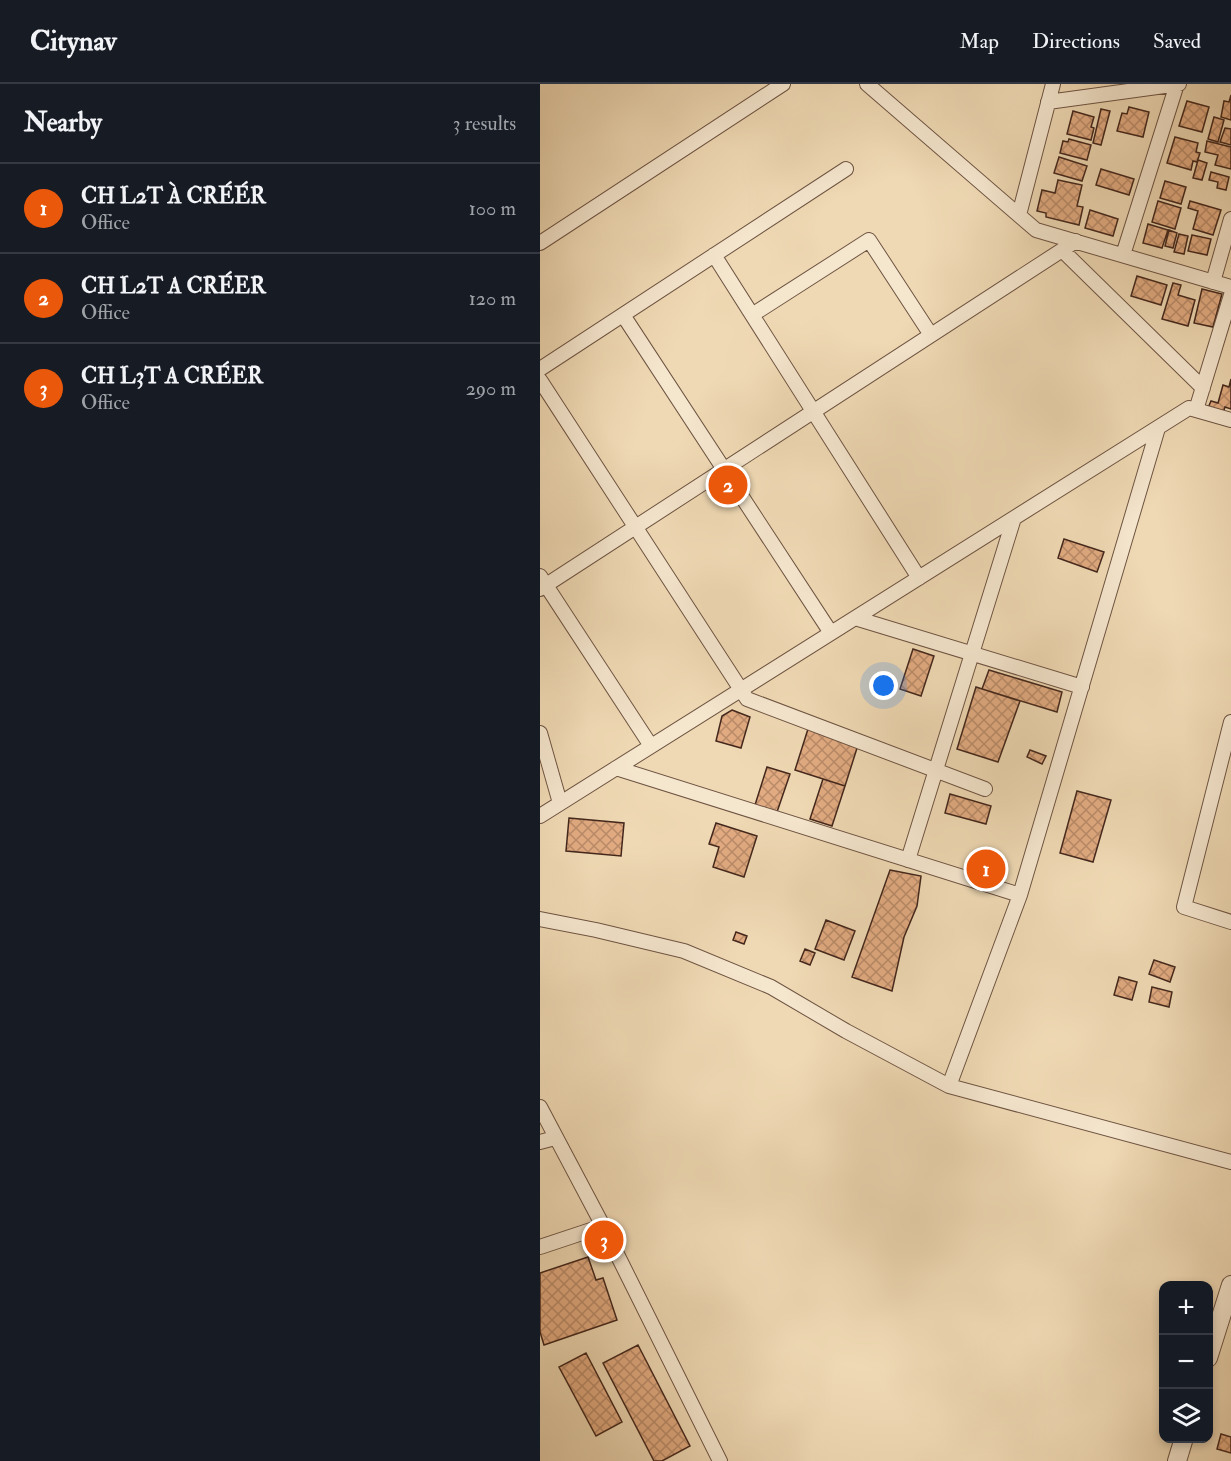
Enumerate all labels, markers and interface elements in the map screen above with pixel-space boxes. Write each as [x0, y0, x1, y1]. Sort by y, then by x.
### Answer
text: Citynav [30, 24, 117, 59]
text: Map [959, 28, 999, 55]
text: Directions [1032, 28, 1120, 55]
text: Saved [1153, 28, 1201, 55]
text: Nearby [24, 107, 102, 139]
text: 3 results [453, 111, 516, 136]
text: CH L2T À CRÉÉR [81, 182, 266, 210]
text: 1 [40, 196, 47, 221]
text: 100 m [469, 196, 516, 221]
text: Office [81, 210, 130, 235]
text: CH L2T A CRÉER [81, 272, 266, 300]
text: 2 [38, 286, 49, 311]
text: 120 m [469, 286, 516, 311]
text: Office [81, 300, 130, 325]
text: CH L3T A CRÉER [81, 362, 263, 390]
text: 3 [40, 376, 47, 401]
text: 290 m [466, 376, 516, 401]
text: Office [81, 390, 130, 415]
pin: 2 [708, 462, 747, 508]
your location [869, 671, 898, 700]
pin: 1 [966, 846, 1006, 892]
pin: 3 [584, 1218, 624, 1262]
map controls [1159, 1281, 1213, 1443]
button: + [1159, 1281, 1213, 1335]
button: − [1159, 1335, 1213, 1389]
button: layers [1159, 1389, 1213, 1443]

